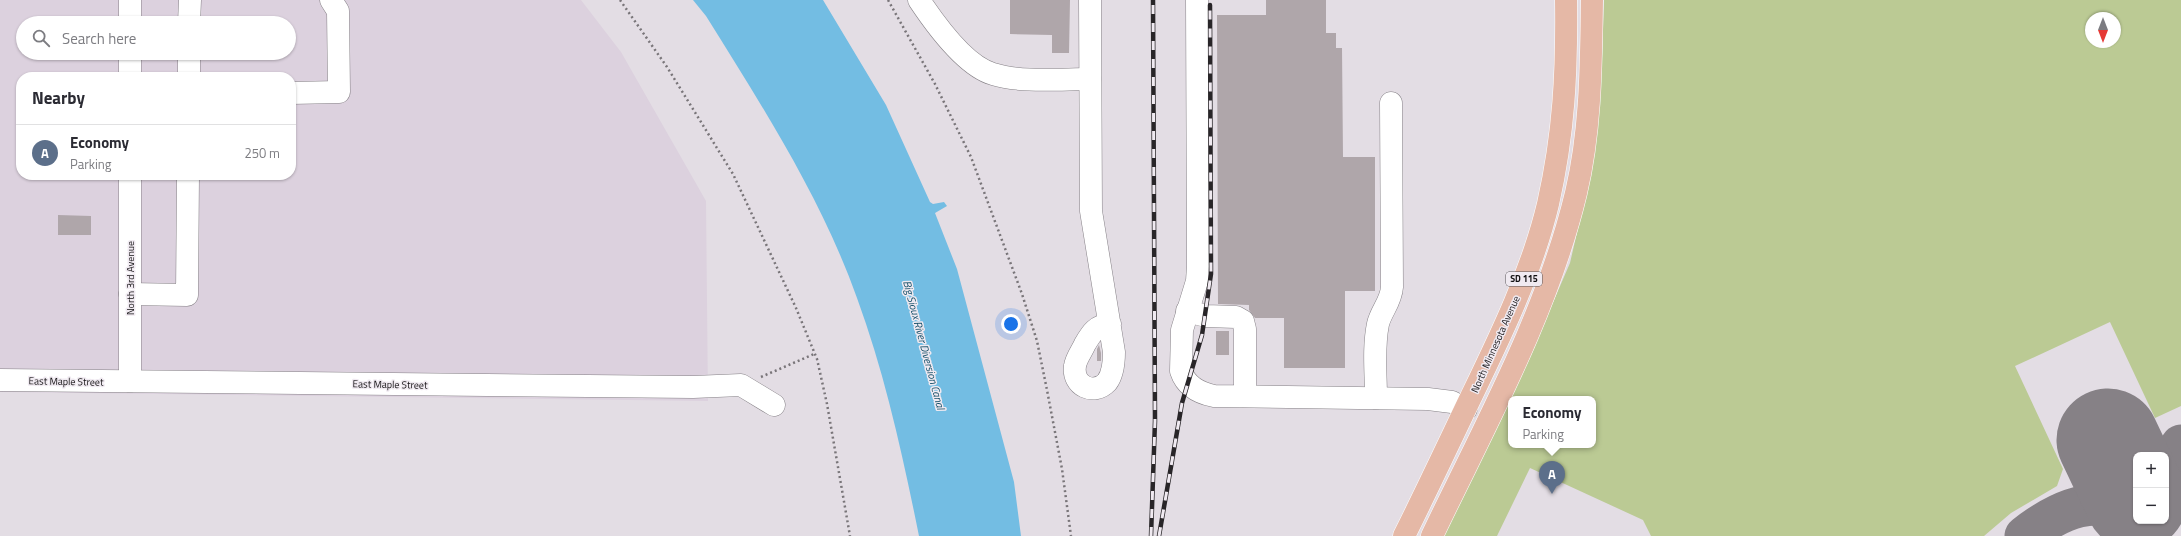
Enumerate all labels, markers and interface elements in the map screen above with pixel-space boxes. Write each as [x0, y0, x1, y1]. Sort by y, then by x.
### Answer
north arrow [2085, 12, 2121, 48]
search box [16, 16, 296, 60]
icon: search [30, 27, 52, 49]
text: Search here [62, 27, 136, 50]
text: Nearby [32, 85, 85, 111]
text: Economy [70, 131, 129, 154]
text: A [41, 143, 49, 163]
text: 250 m [244, 143, 280, 163]
text: Parking [70, 154, 111, 174]
street label: North 3rd Avenue [123, 241, 138, 315]
road number: SD 115 [1506, 272, 1542, 286]
water label: Big Sioux River Diversion Canal [899, 279, 949, 413]
street label: North Minnesota Avenue [1467, 293, 1524, 395]
your location [1001, 314, 1021, 334]
street label: East Maple Street [28, 373, 104, 390]
street label: East Maple Street [352, 376, 428, 393]
popup [1508, 396, 1596, 448]
text: Economy [1522, 401, 1582, 424]
text: Parking [1522, 424, 1564, 444]
map controls [2133, 452, 2169, 524]
button: + [2133, 452, 2169, 488]
pin: A [1539, 461, 1565, 494]
button: − [2133, 488, 2169, 524]

